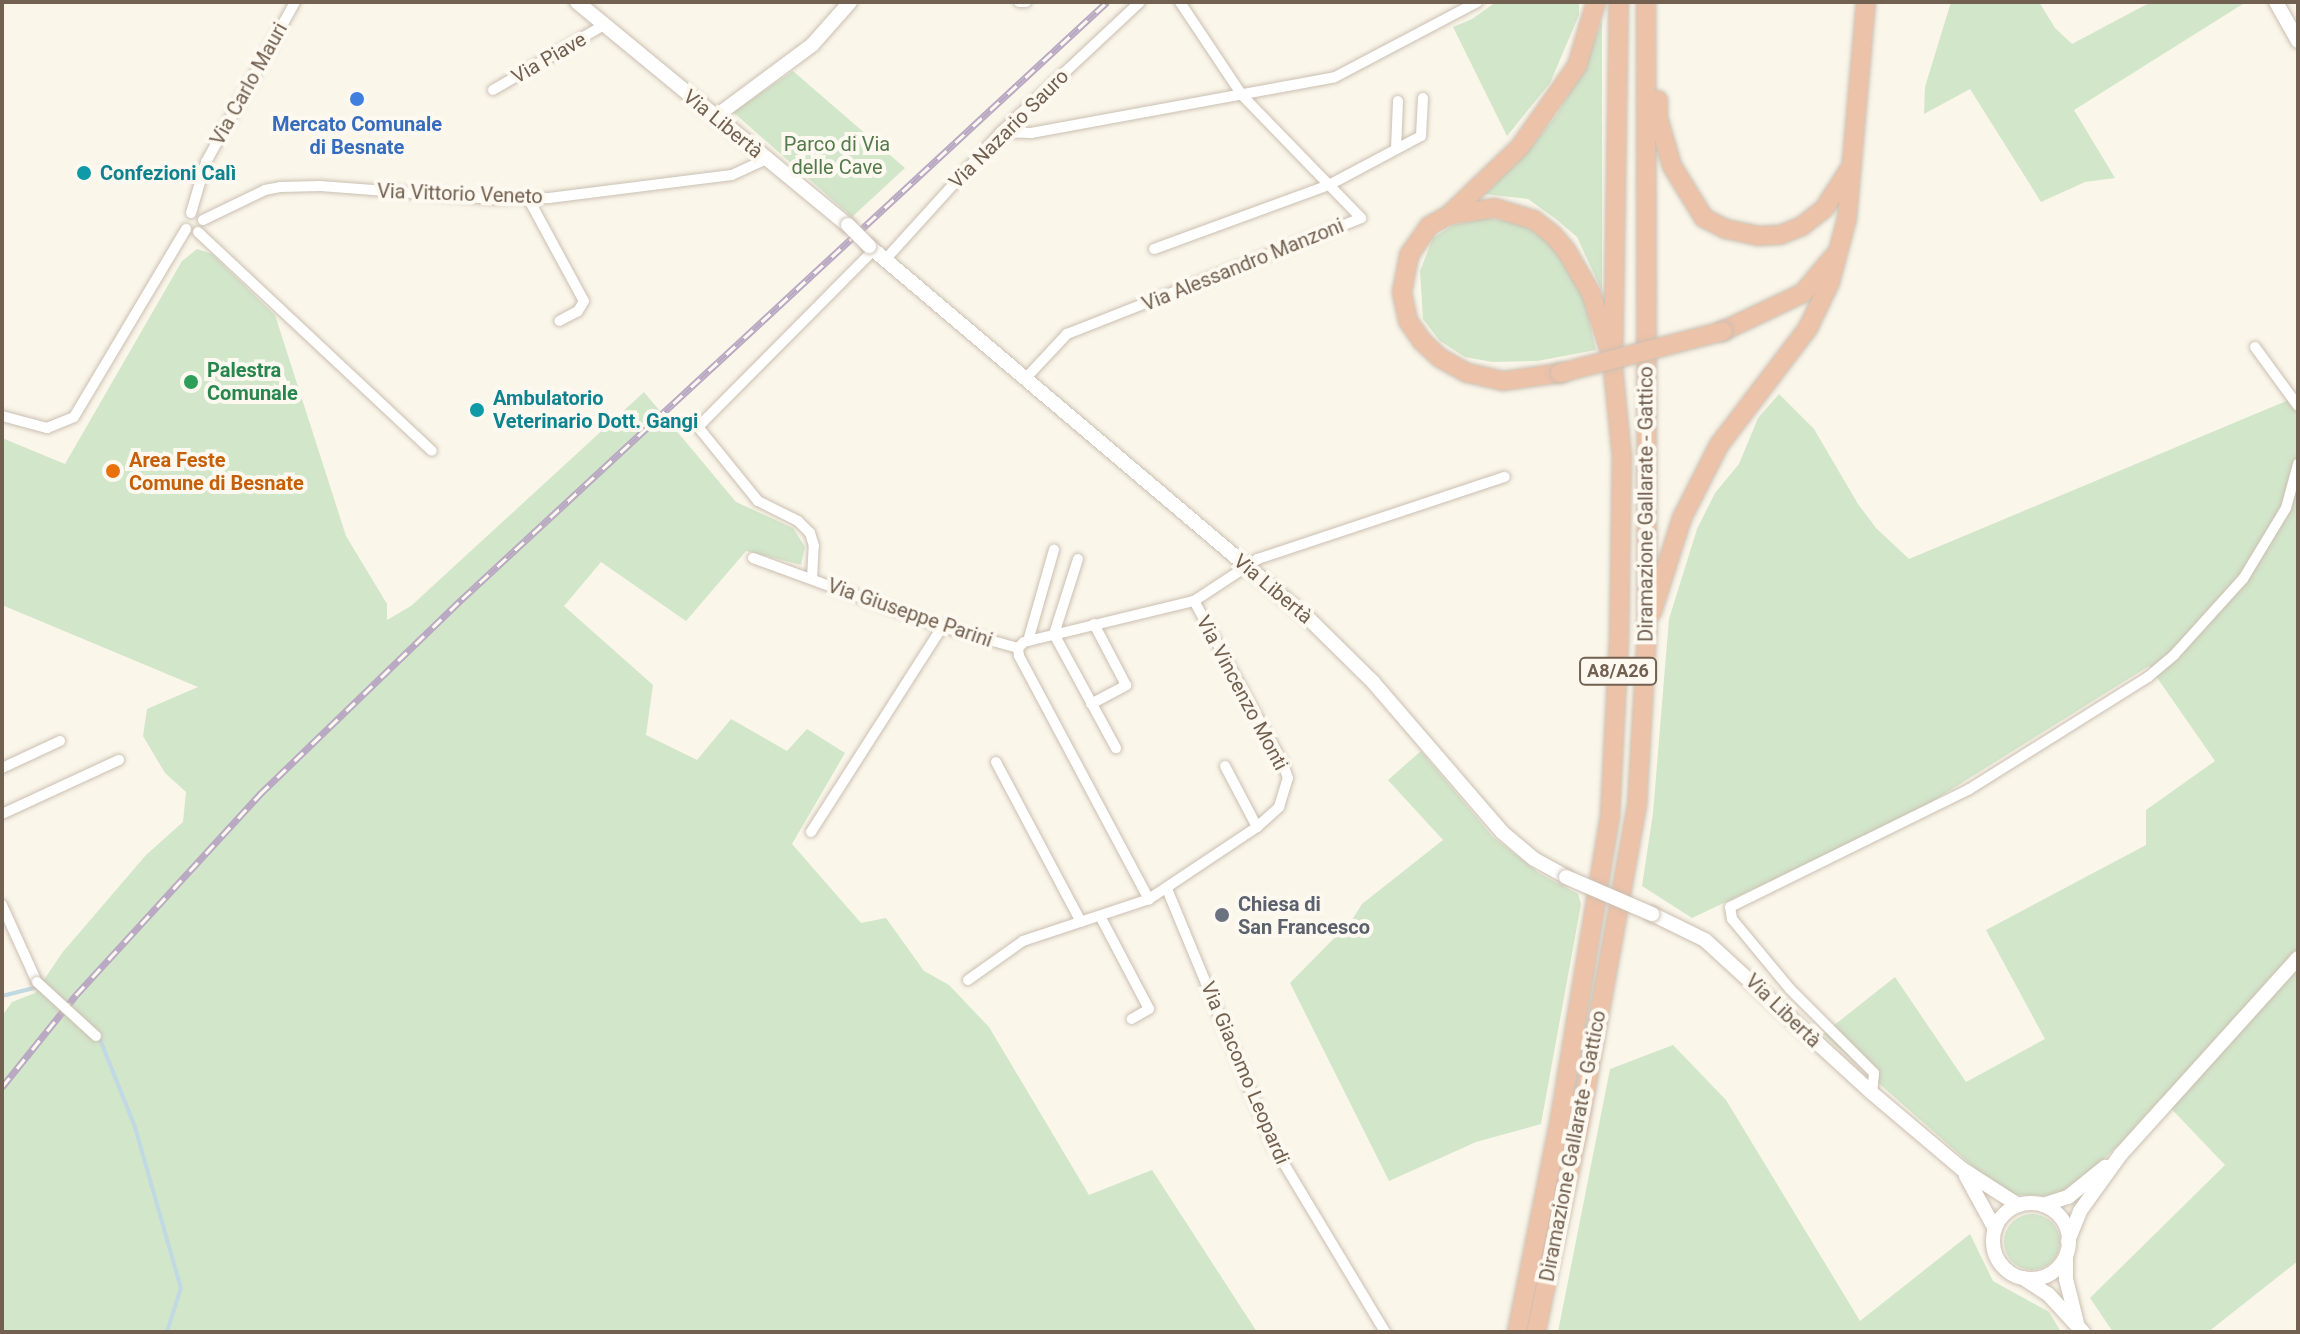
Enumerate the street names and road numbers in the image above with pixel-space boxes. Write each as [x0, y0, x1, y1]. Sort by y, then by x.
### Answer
street label: Via Carlo Mauri [205, 19, 293, 149]
street label: Via Piave [508, 27, 590, 89]
street label: Via Nazario Sauro [944, 64, 1074, 194]
street label: Via Libertà [678, 85, 768, 163]
street label: Via Vittorio Veneto [377, 179, 543, 209]
street label: Via Alessandro Manzoni [1139, 214, 1347, 316]
street label: Diramazione Gallarate - Gattico [1634, 366, 1658, 642]
street label: Via Libertà [1229, 549, 1317, 629]
street label: Via Giuseppe Parini [824, 574, 996, 652]
street label: Via Vincenzo Monti [1191, 612, 1293, 774]
road number: A8/A26 [1578, 657, 1658, 685]
street label: Via Libertà [1740, 969, 1826, 1053]
street label: Via Giacomo Leopardi [1196, 978, 1294, 1168]
street label: Diramazione Gallarate - Gattico [1535, 1008, 1611, 1284]

